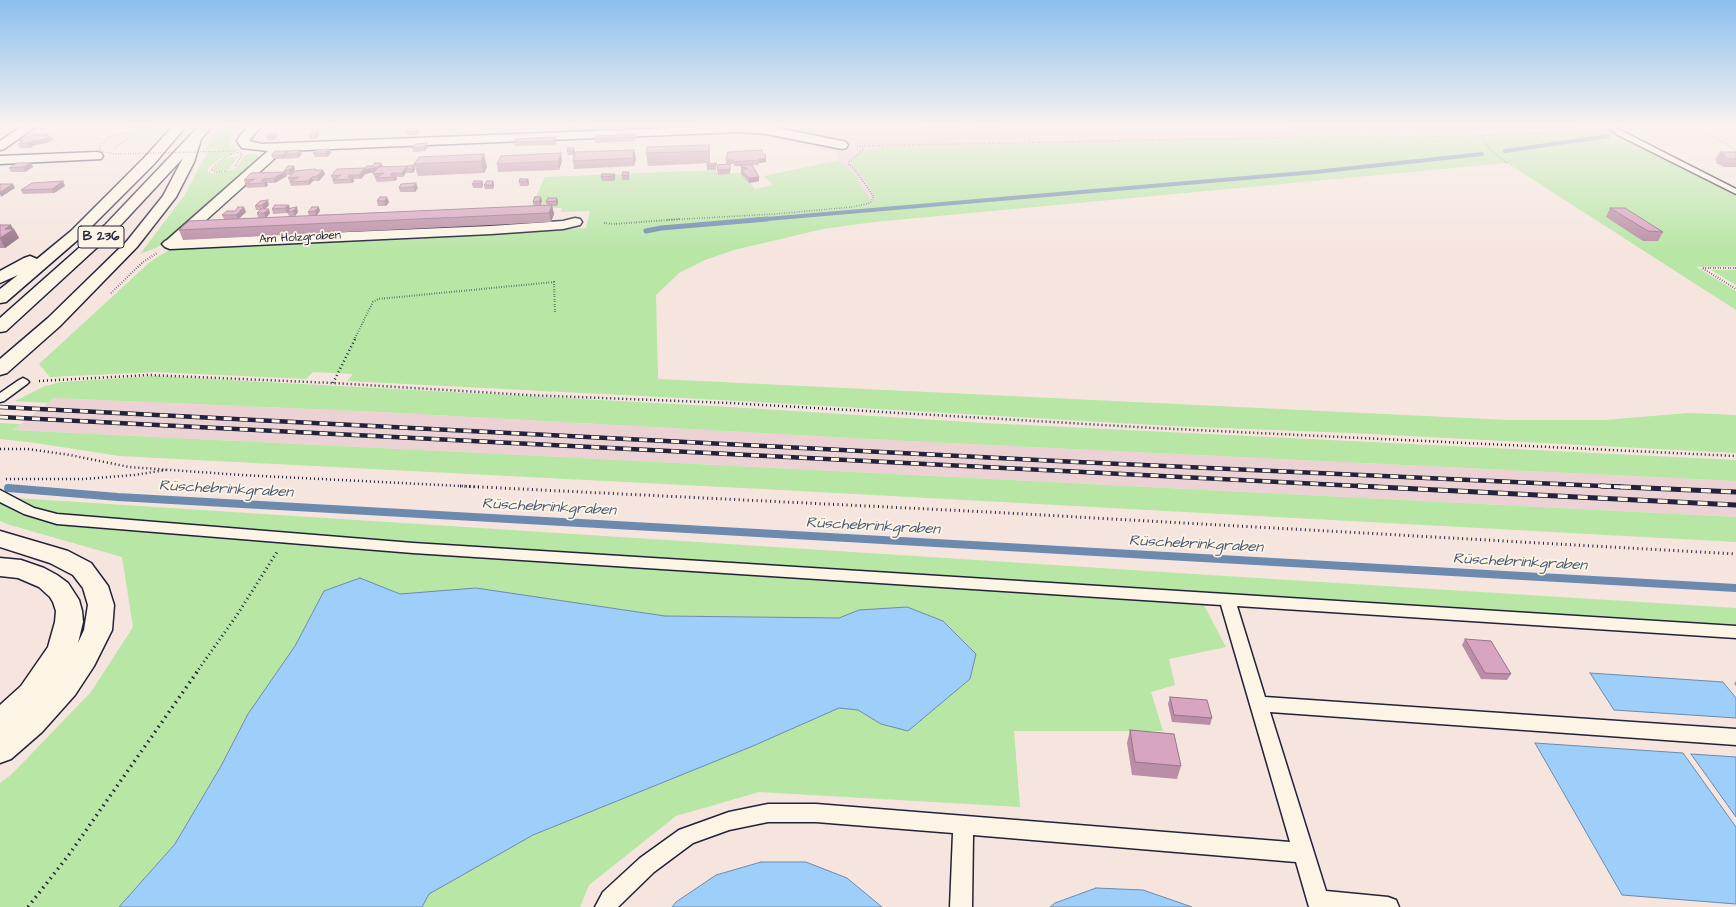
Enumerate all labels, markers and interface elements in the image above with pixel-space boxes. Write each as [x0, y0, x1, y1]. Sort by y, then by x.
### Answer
road number: B 236 [78, 226, 124, 248]
street label: Am Holzgraben [259, 229, 341, 247]
water label: Rüschebrinkgraben [159, 477, 293, 503]
water label: Rüschebrinkgraben [482, 495, 616, 521]
water label: Rüschebrinkgraben [806, 514, 940, 540]
water label: Rüschebrinkgraben [1129, 532, 1263, 558]
water label: Rüschebrinkgraben [1453, 550, 1587, 576]

